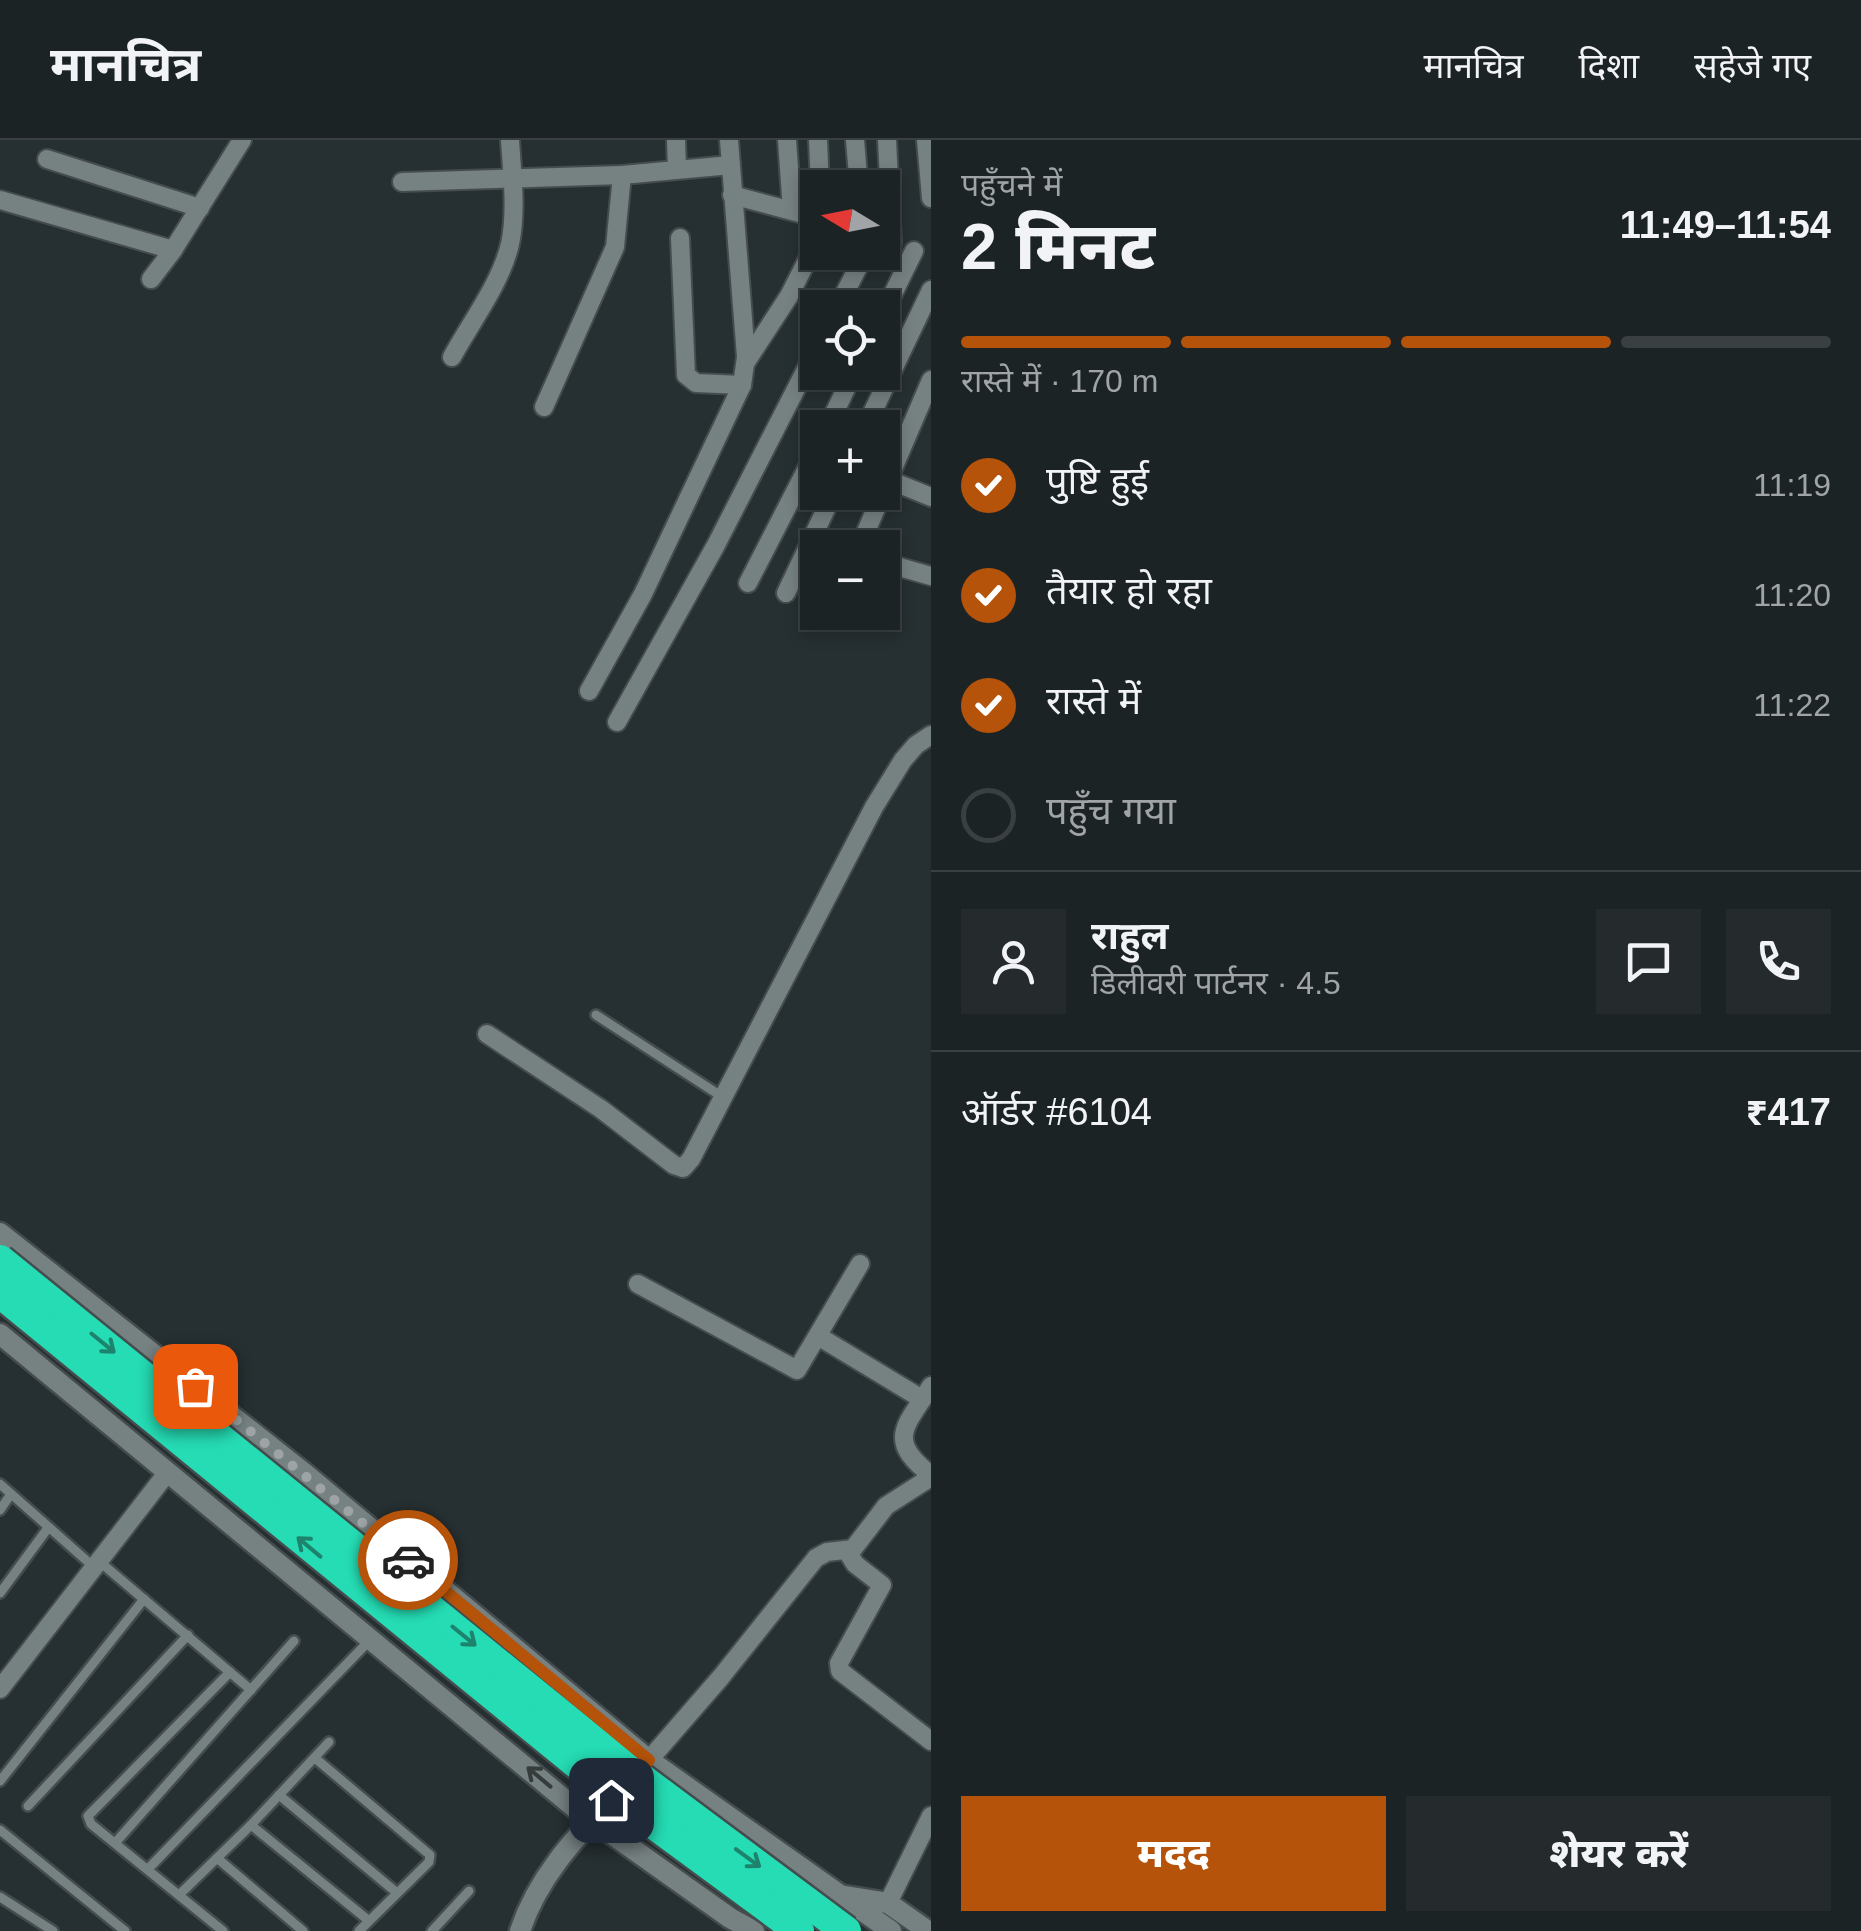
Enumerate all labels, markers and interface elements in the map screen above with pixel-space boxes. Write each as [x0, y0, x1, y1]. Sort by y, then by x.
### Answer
text: मानचित्र [50, 38, 201, 91]
text: मानचित्र [1423, 46, 1523, 85]
text: दिशा [1578, 46, 1639, 85]
text: सहेजे गए [1694, 46, 1811, 85]
text: पहुँचने में [961, 167, 1062, 203]
north arrow [800, 170, 900, 270]
map controls [800, 170, 900, 630]
text: 11:49–11:54 [1620, 204, 1831, 246]
text: 2 मिनट [961, 210, 1155, 283]
button: locate [800, 290, 900, 390]
text: रास्ते में · 170 m [961, 363, 1158, 399]
button: + [800, 410, 900, 510]
icon: check [961, 458, 1016, 513]
text: पुष्टि हुई [1046, 460, 1149, 502]
text: 11:19 [1753, 467, 1831, 503]
button: − [800, 530, 900, 630]
icon: check [961, 568, 1016, 623]
text: तैयार हो रहा [1046, 570, 1212, 612]
text: 11:20 [1753, 577, 1831, 613]
icon: check [961, 678, 1016, 733]
text: रास्ते में [1046, 680, 1141, 722]
text: 11:22 [1753, 687, 1831, 723]
text: पहुँच गया [1046, 790, 1176, 832]
button: person [961, 909, 1066, 1014]
button: chat [1596, 909, 1701, 1014]
button: phone [1726, 909, 1831, 1014]
text: राहुल [1091, 915, 1168, 957]
text: डिलीवरी पार्टनर · 4.5 [1091, 965, 1341, 1001]
text: ऑर्डर #6104 [961, 1091, 1152, 1133]
text: ₹417 [1746, 1091, 1831, 1133]
one-way arrow [89, 1332, 116, 1353]
pin [153, 1344, 238, 1429]
icon: bag [168, 1359, 223, 1414]
courier [358, 1510, 458, 1610]
icon: car [381, 1533, 436, 1588]
one-way arrow [297, 1536, 323, 1558]
one-way arrow [451, 1625, 477, 1647]
pin [569, 1758, 654, 1843]
one-way arrow [526, 1767, 552, 1789]
icon: home [584, 1773, 639, 1828]
button: मदद [961, 1796, 1386, 1911]
button: शेयर करें [1406, 1796, 1831, 1911]
one-way arrow [733, 1848, 761, 1869]

